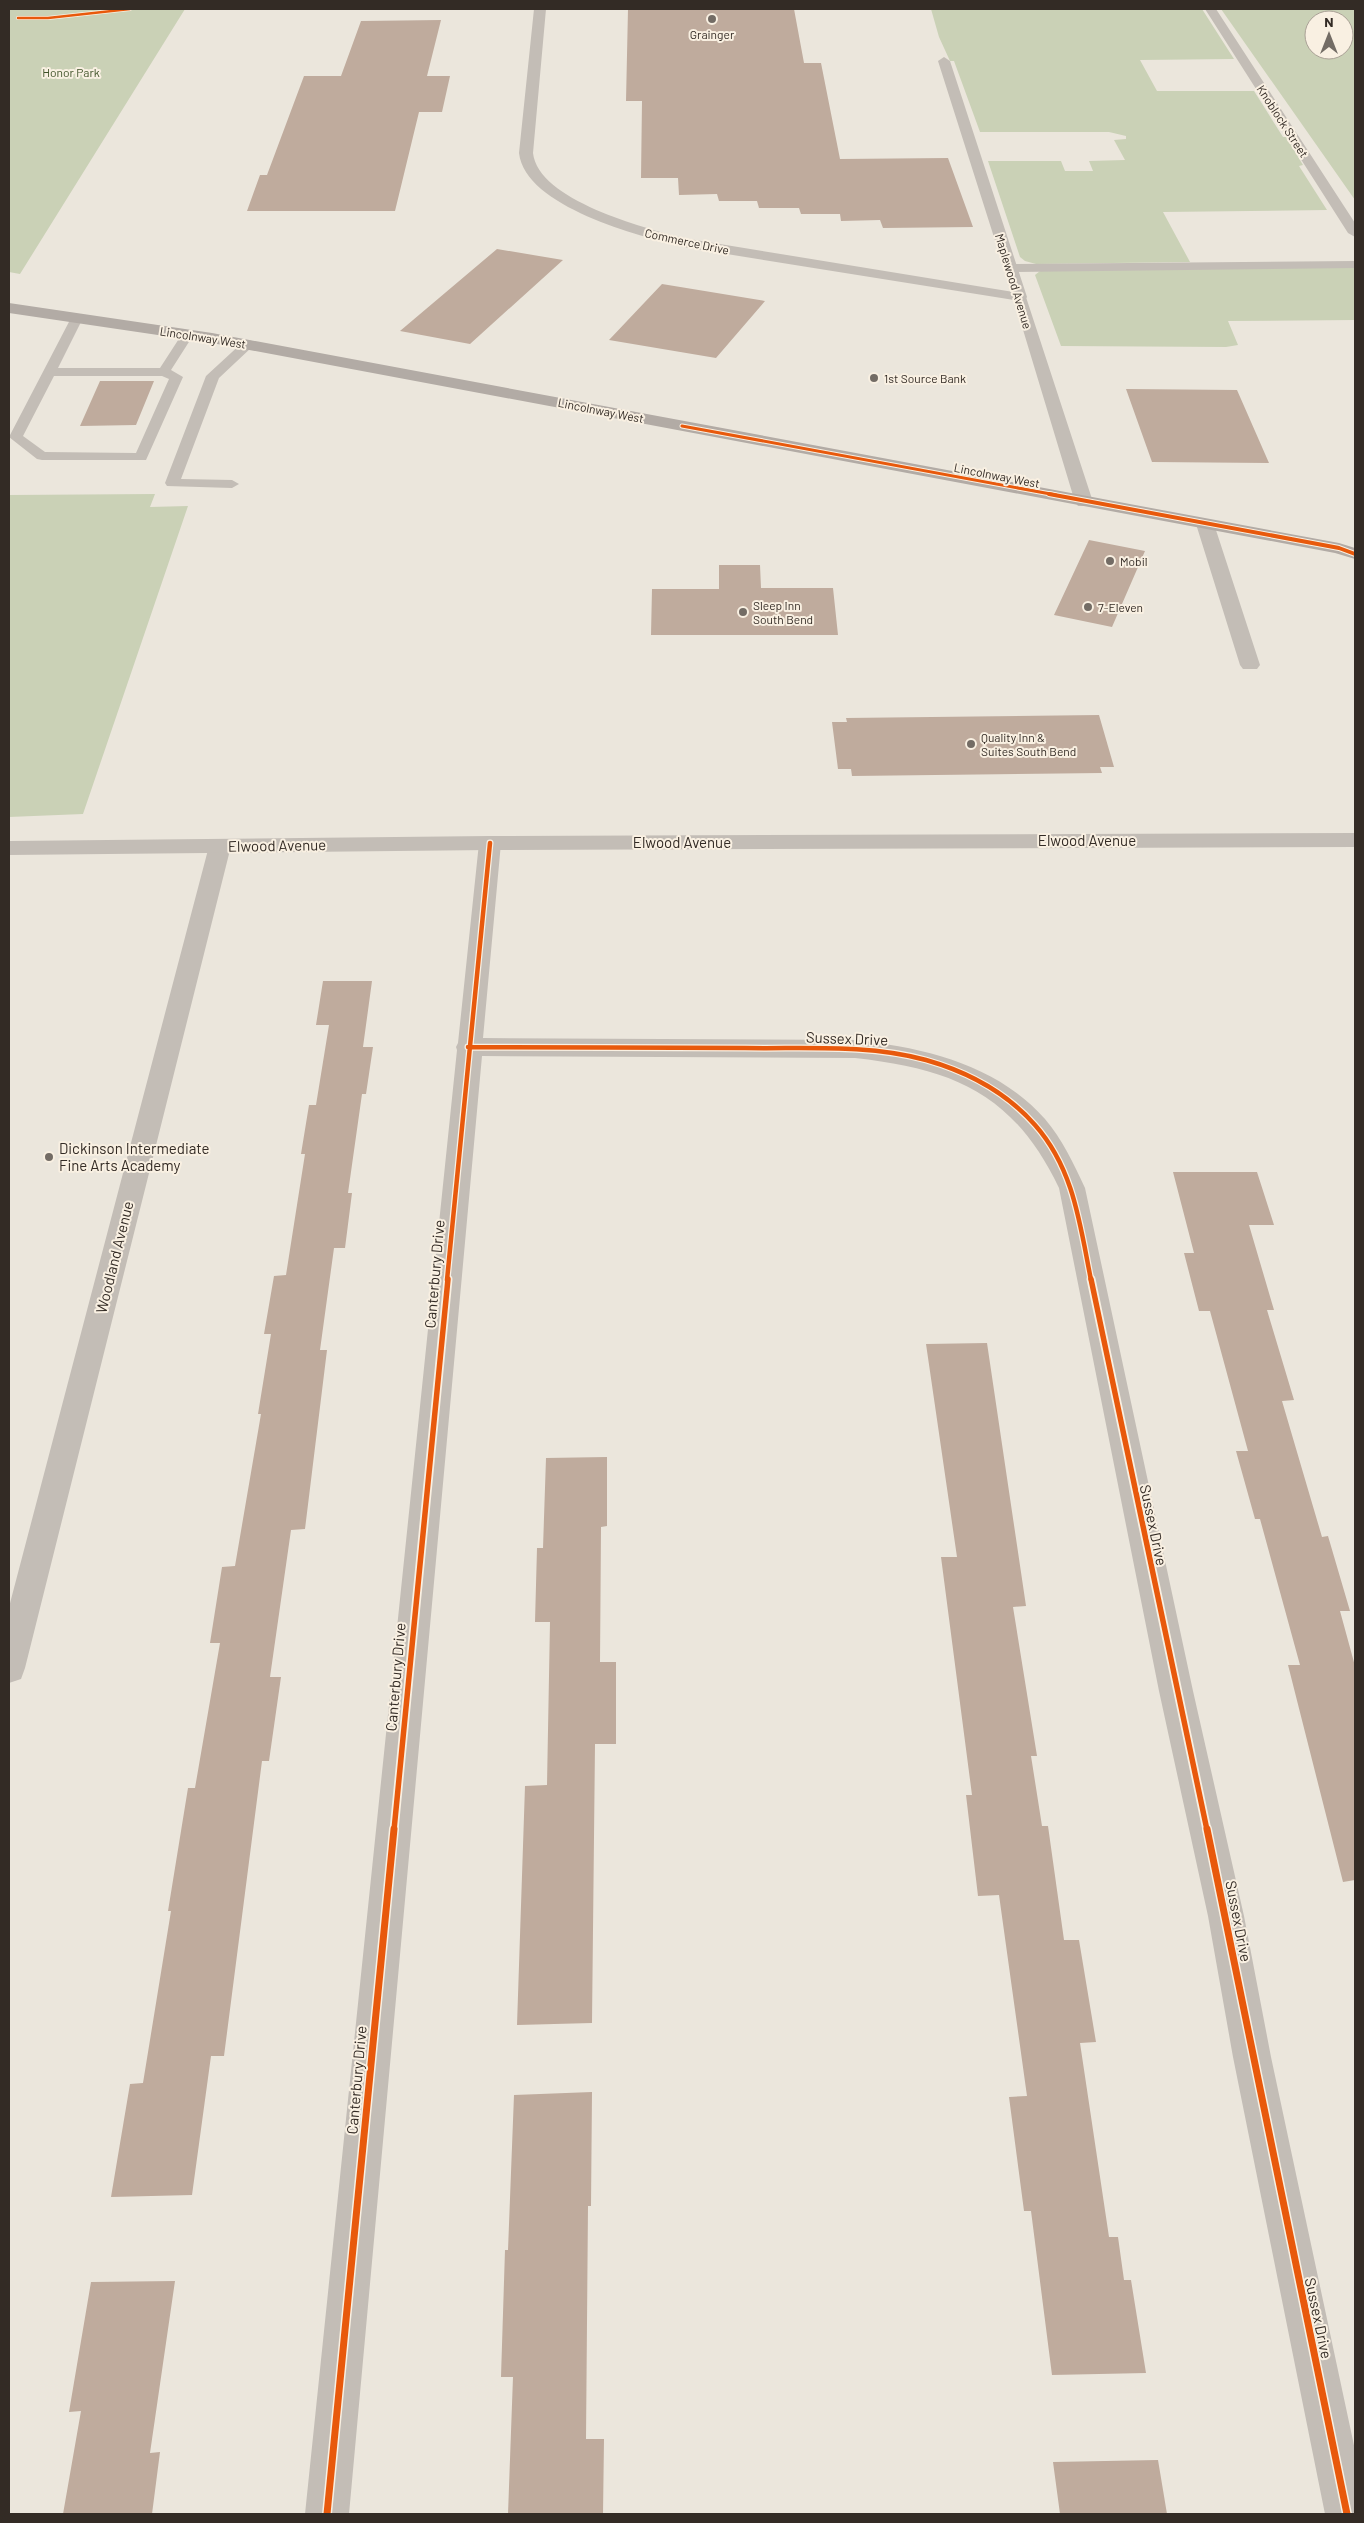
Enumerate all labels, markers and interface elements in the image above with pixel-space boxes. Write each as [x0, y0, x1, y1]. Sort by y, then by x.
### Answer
north arrow [1304, 10, 1354, 60]
marker: Grainger [706, 13, 718, 25]
text: N [1324, 13, 1334, 30]
place label: Grainger [690, 27, 735, 41]
park label: Honor Park [42, 65, 100, 79]
street label: Knoblock Street [1254, 82, 1312, 160]
street label: Commerce Drive [643, 225, 731, 257]
street label: Maplewood Avenue [993, 232, 1035, 330]
street label: Lincolnway West [159, 323, 247, 351]
place label: 1st Source Bank [884, 371, 966, 385]
marker: 1st Source Bank [868, 372, 880, 384]
street label: Lincolnway West [557, 395, 645, 425]
street label: Lincolnway West [953, 460, 1041, 490]
place label: Mobil [1120, 554, 1148, 568]
marker: Mobil [1104, 555, 1116, 567]
place label: Sleep Inn South Bend [753, 598, 813, 626]
place label: 7-Eleven [1098, 600, 1143, 614]
marker: 7-Eleven [1082, 601, 1094, 613]
marker: Sleep Inn South Bend [737, 606, 749, 618]
place label: Quality Inn & Suites South Bend [981, 730, 1076, 758]
marker: Quality Inn & Suites South Bend [965, 738, 977, 750]
street label: Elwood Avenue [1038, 831, 1136, 849]
street label: Elwood Avenue [633, 833, 731, 851]
street label: Elwood Avenue [228, 835, 326, 855]
street label: Sussex Drive [806, 1028, 888, 1048]
place label: Dickinson Intermediate Fine Arts Academy [59, 1139, 210, 1174]
marker: Dickinson Intermediate Fine Arts Academy [43, 1151, 55, 1163]
street label: Woodland Avenue [91, 1199, 137, 1315]
street label: Canterbury Drive [420, 1219, 448, 1329]
street label: Sussex Drive [1137, 1483, 1171, 1567]
street label: Canterbury Drive [381, 1622, 409, 1732]
street label: Sussex Drive [1222, 1879, 1256, 1963]
street label: Canterbury Drive [342, 2025, 370, 2135]
street label: Sussex Drive [1302, 2276, 1336, 2360]

